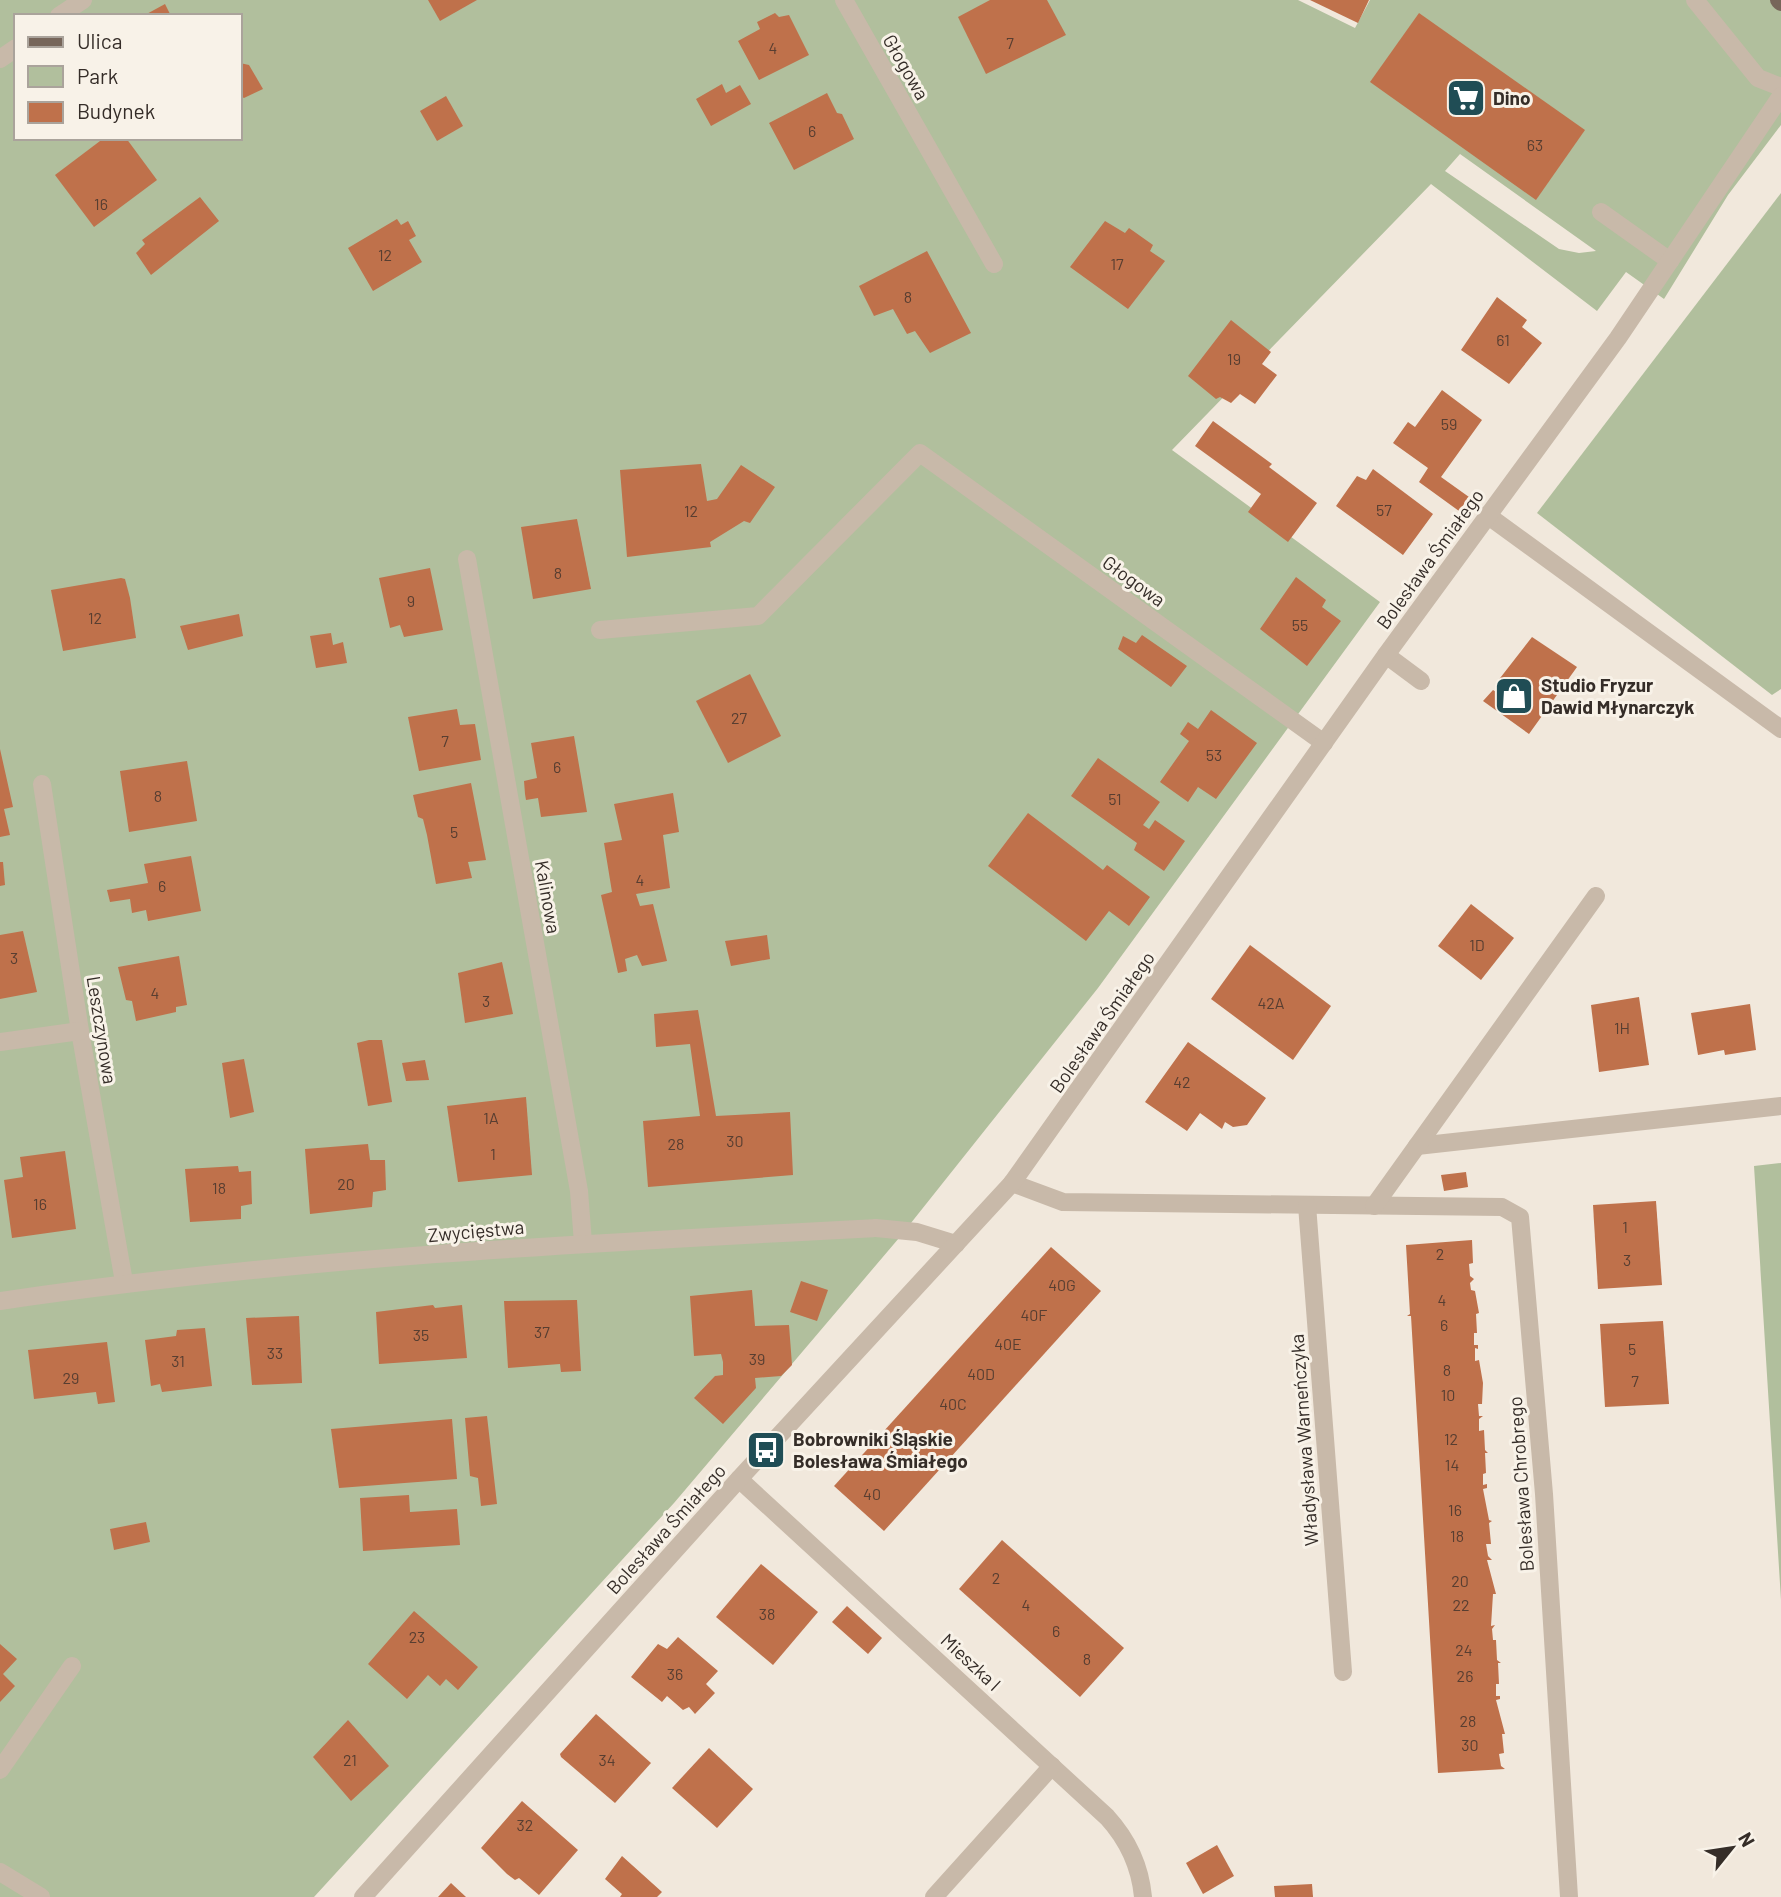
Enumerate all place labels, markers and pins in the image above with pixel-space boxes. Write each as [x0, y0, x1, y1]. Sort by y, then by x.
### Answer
supermarket icon: Dino [1445, 77, 1487, 119]
place label: Dino [1493, 86, 1531, 109]
place label: Studio Fryzur Dawid Młynarczyk [1541, 673, 1694, 718]
shop icon: Studio Fryzur Dawid Młynarczyk [1493, 675, 1535, 717]
place label: Bobrowniki Śląskie Bolesława Śmiałego [793, 1427, 968, 1472]
bus stop icon: Bobrowniki Śląskie Bolesława Śmiałego [745, 1429, 787, 1471]

